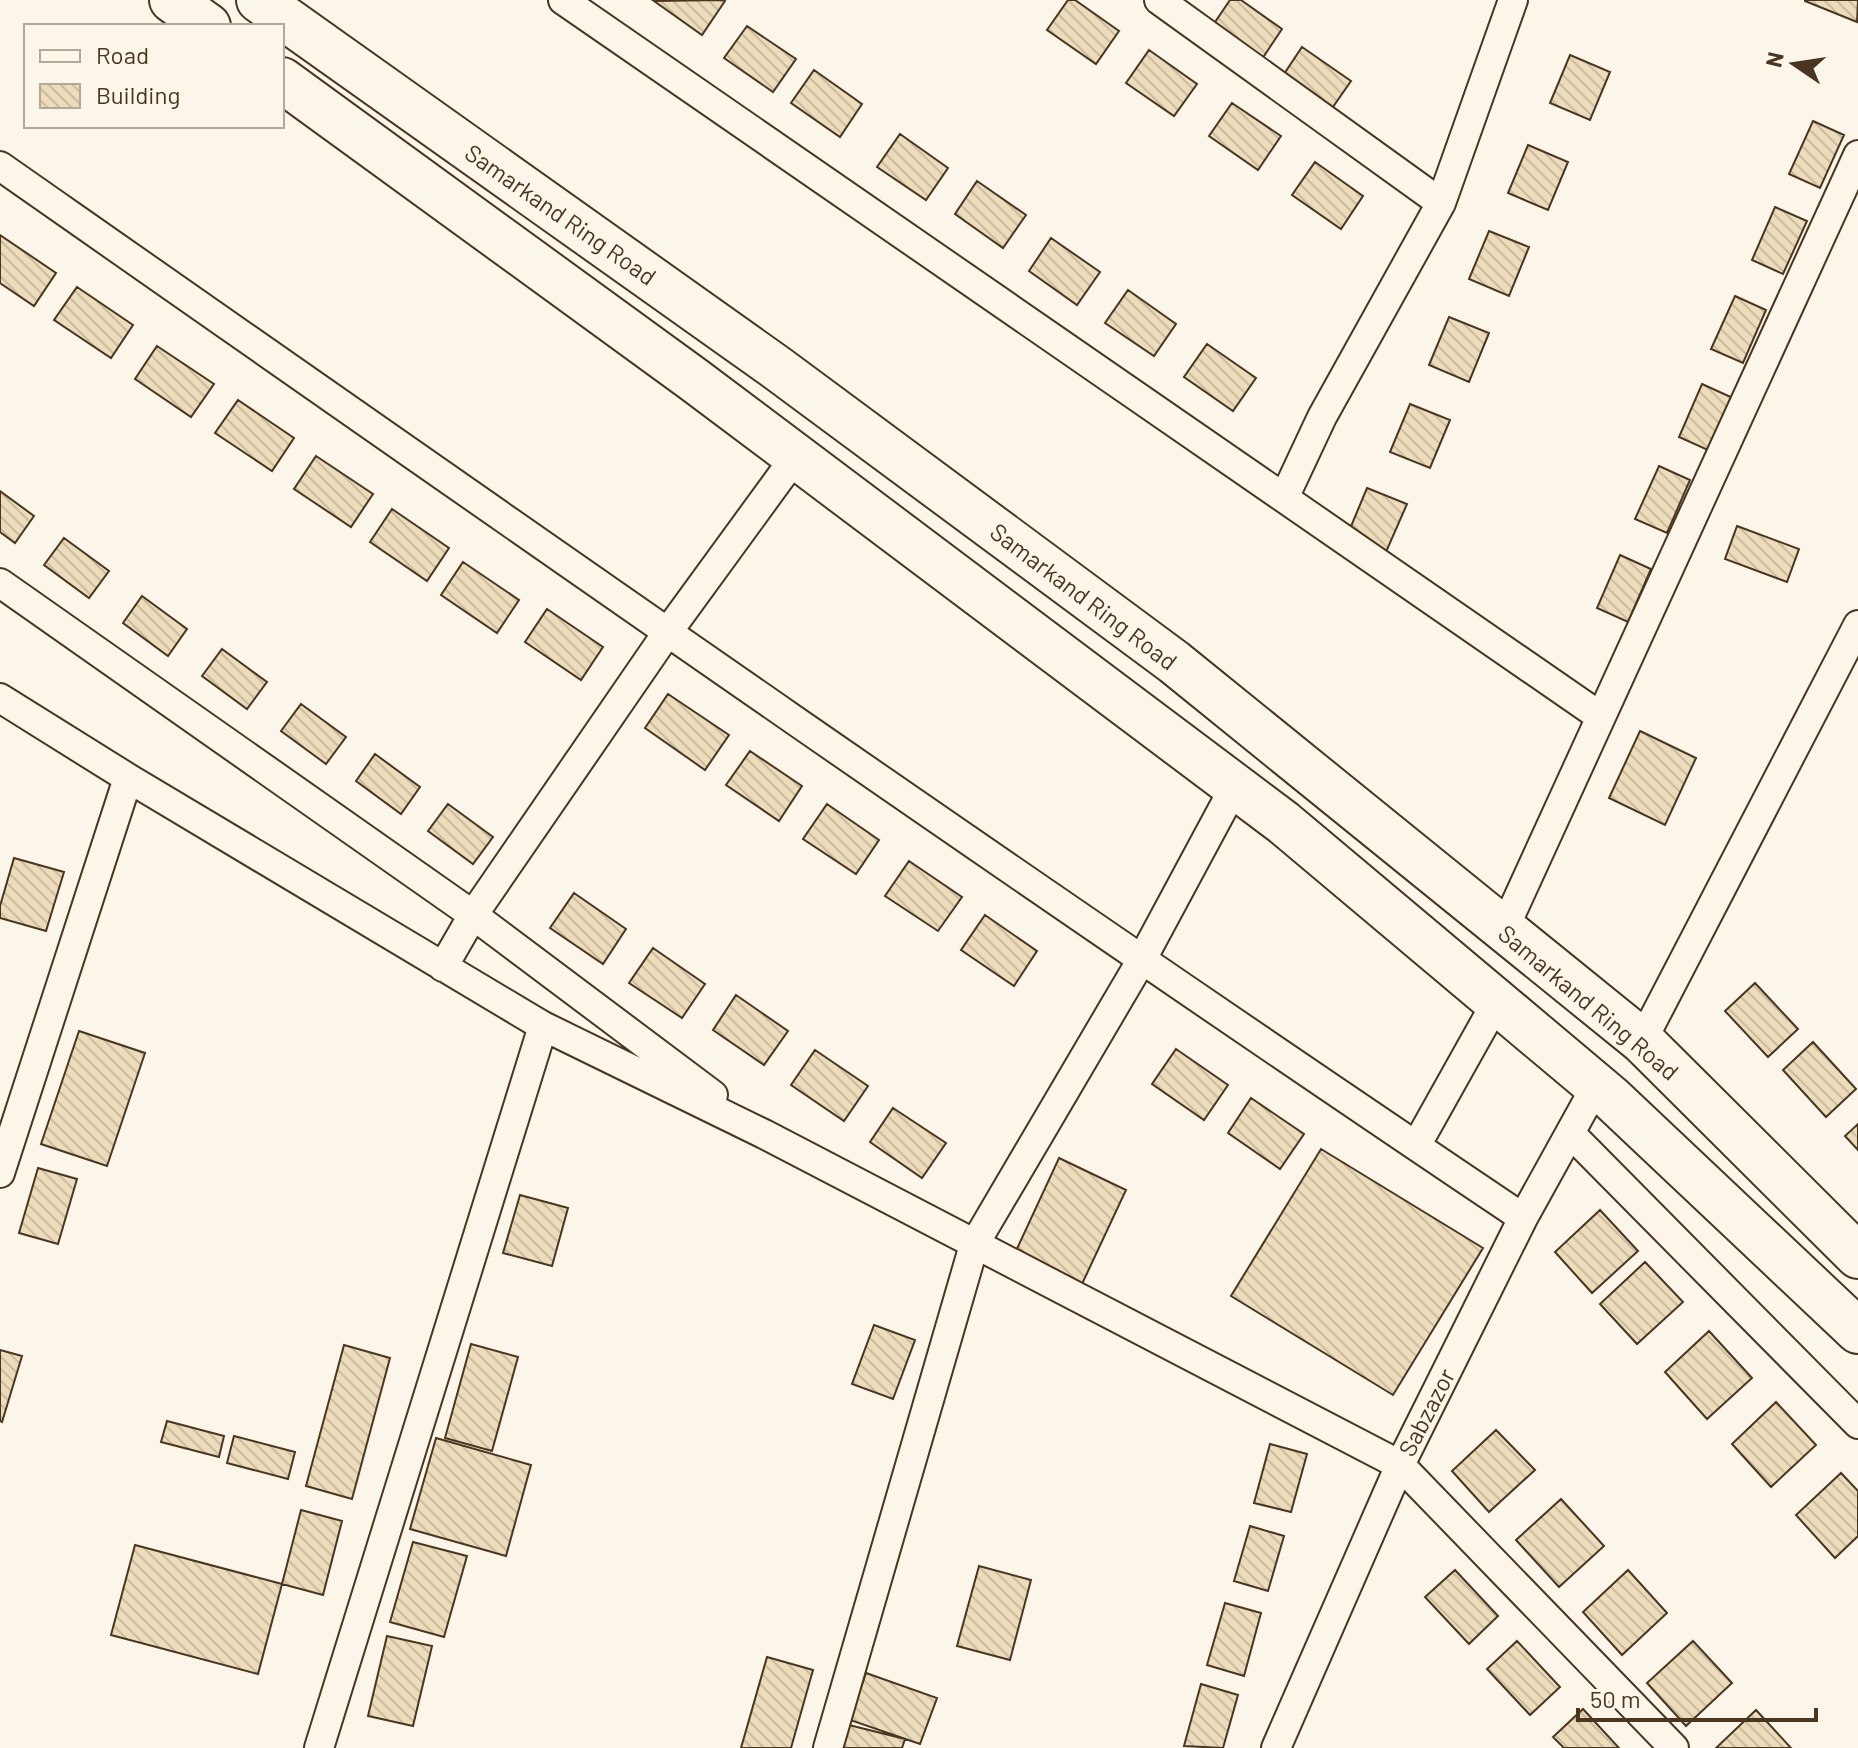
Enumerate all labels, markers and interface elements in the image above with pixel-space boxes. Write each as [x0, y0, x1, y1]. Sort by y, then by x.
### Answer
legend [24, 24, 284, 128]
north arrow [1754, 24, 1834, 104]
text: Road [96, 40, 149, 69]
text: N [1759, 49, 1788, 69]
text: Building [96, 80, 180, 109]
street label: Samarkand Ring Road [460, 137, 662, 291]
street label: Samarkand Ring Road [985, 516, 1183, 676]
street label: Samarkand Ring Road [1493, 918, 1685, 1086]
street label: Sabzazor [1392, 1363, 1461, 1461]
scale bar [1578, 1672, 1816, 1722]
text: 50 m [1590, 1684, 1641, 1713]

